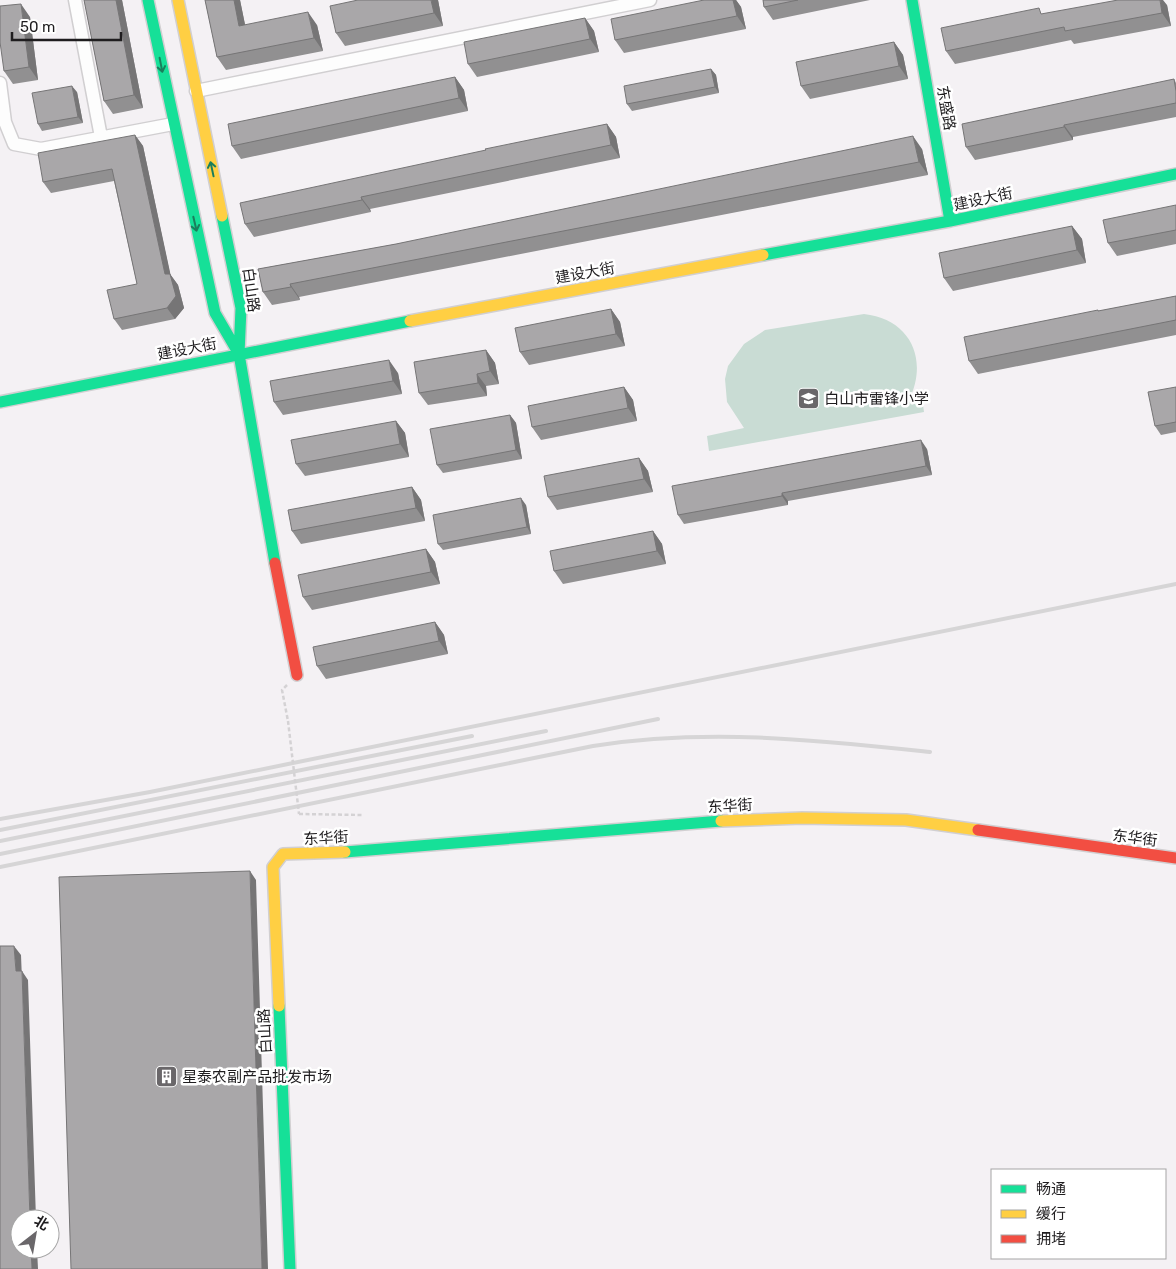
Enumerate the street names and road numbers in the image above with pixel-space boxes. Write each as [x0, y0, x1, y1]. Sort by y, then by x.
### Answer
street label: 东盛路 [933, 84, 959, 132]
street label: 建设大街 [952, 184, 1014, 214]
street label: 建设大街 [554, 259, 616, 287]
street label: 白山路 [239, 266, 263, 314]
street label: 建设大街 [156, 334, 218, 364]
street label: 东华街 [707, 796, 753, 816]
street label: 东华街 [1112, 826, 1158, 850]
street label: 东华街 [303, 828, 349, 848]
street label: 白山路 [255, 1008, 275, 1054]

